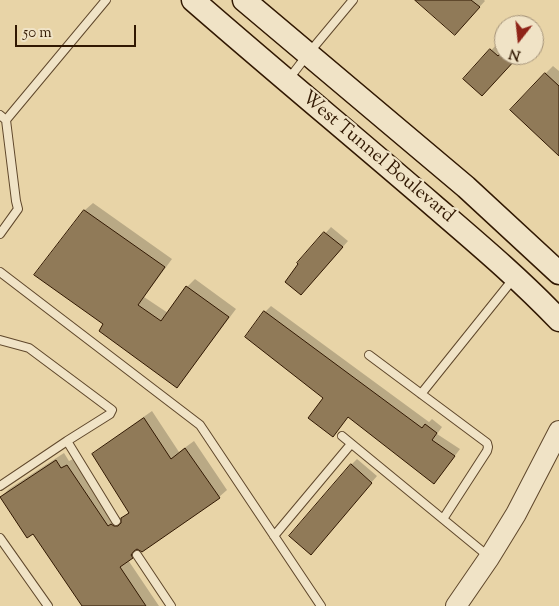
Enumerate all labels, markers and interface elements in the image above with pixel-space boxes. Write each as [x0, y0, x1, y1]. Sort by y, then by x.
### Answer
scale bar [18, 15, 139, 47]
north arrow [494, 15, 544, 65]
text: 50 m [23, 23, 52, 44]
text: N [507, 42, 523, 65]
street label: West Tunnel Boulevard [296, 87, 458, 229]

